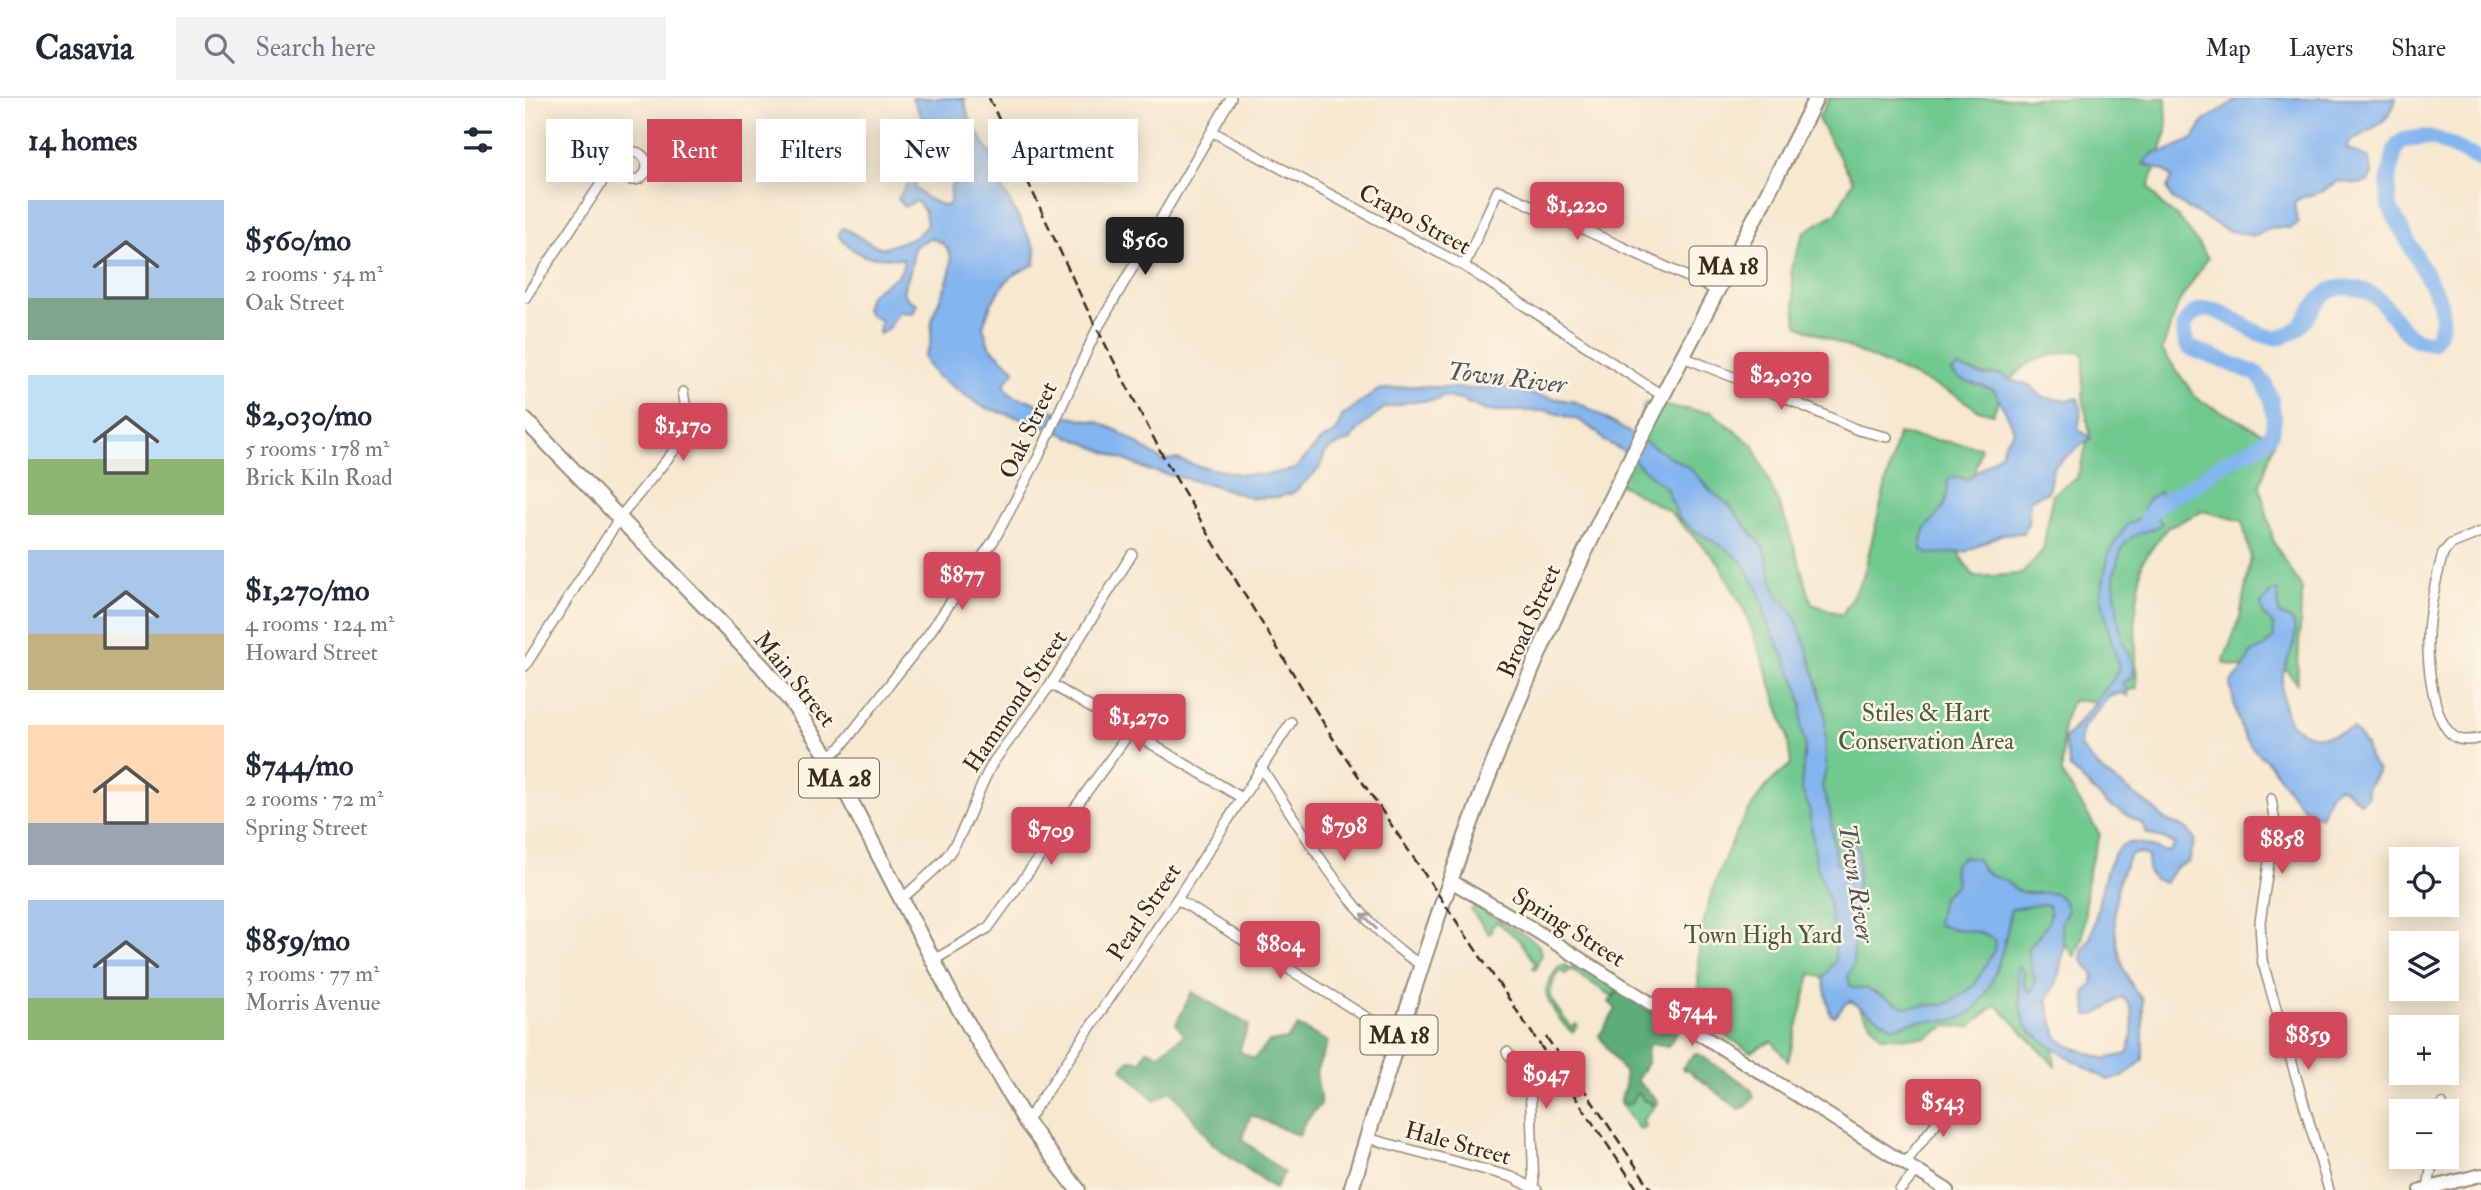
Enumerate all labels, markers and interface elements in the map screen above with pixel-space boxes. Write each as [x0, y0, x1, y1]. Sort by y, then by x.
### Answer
search box [176, 17, 666, 80]
text: Casavia [35, 28, 134, 69]
icon: search [200, 29, 238, 67]
text: Search here [256, 32, 376, 64]
text: Map [2206, 33, 2251, 64]
text: Layers [2289, 33, 2353, 64]
text: Share [2391, 33, 2446, 64]
chip: Buy [546, 119, 633, 182]
chip: Rent [647, 119, 742, 182]
chip: Filters [756, 119, 866, 182]
chip: New [880, 119, 974, 182]
chip: Apartment [988, 119, 1138, 182]
icon: filters [459, 121, 497, 159]
text: 14 homes [28, 122, 137, 159]
street label: Crapo Street [1353, 177, 1476, 262]
pin: $1,220 [1520, 183, 1634, 242]
text: $1,220 [1546, 190, 1608, 219]
pin: $560 [1104, 218, 1186, 277]
text: $560/mo [245, 222, 351, 259]
text: $560 [1122, 225, 1168, 254]
icon: home [84, 228, 168, 312]
road number: MA 18 [1689, 246, 1767, 286]
text: 2 rooms · 54 m² [245, 259, 383, 288]
text: Oak Street [245, 288, 344, 317]
pin: $2,030 [1724, 352, 1838, 412]
water label: Town River [1445, 355, 1570, 401]
text: $2,030 [1750, 360, 1812, 389]
street label: Oak Street [992, 376, 1065, 484]
text: $2,030/mo [245, 397, 372, 434]
icon: home [84, 403, 168, 487]
pin: $1,170 [626, 404, 740, 463]
text: $1,170 [654, 411, 712, 440]
text: 5 rooms · 178 m² [245, 434, 389, 463]
text: Brick Kiln Road [245, 463, 393, 492]
pin: $877 [921, 552, 1003, 612]
text: $877 [940, 560, 984, 589]
street label: Broad Street [1491, 560, 1568, 683]
text: $1,270/mo [245, 572, 369, 609]
icon: home [84, 578, 168, 662]
text: 4 rooms · 124 m² [245, 609, 394, 638]
street label: Hammond Street [956, 624, 1075, 778]
street label: Main Street [747, 625, 843, 734]
text: Howard Street [245, 638, 378, 667]
pin: $1,270 [1082, 694, 1196, 754]
park label: Stiles & Hart Conservation Area [1838, 698, 2015, 757]
text: $1,270 [1109, 702, 1169, 731]
text: $744/mo [245, 747, 353, 784]
icon: home [84, 753, 168, 837]
road number: MA 28 [799, 758, 879, 798]
text: 2 rooms · 72 m² [245, 784, 383, 813]
pin: $798 [1303, 804, 1385, 863]
pin: $709 [1010, 808, 1092, 867]
text: $798 [1321, 811, 1367, 840]
text: Spring Street [245, 813, 367, 842]
text: $709 [1027, 815, 1075, 844]
pin: $858 [2241, 816, 2323, 876]
water label: Town River [1831, 821, 1881, 946]
text: $858 [2260, 824, 2304, 853]
map controls [2389, 847, 2459, 1169]
button: locate [2389, 847, 2459, 917]
street label: Pearl Street [1100, 857, 1188, 967]
street label: Spring Street [1506, 880, 1631, 975]
one-way arrow [1361, 913, 1378, 930]
park label: Town High Yard [1684, 920, 1843, 951]
text: $859/mo [245, 922, 350, 959]
pin: $804 [1239, 922, 1321, 981]
icon: home [84, 928, 168, 1012]
text: $804 [1256, 929, 1304, 958]
button: layers [2389, 931, 2459, 1001]
text: 3 rooms · 77 m² [245, 959, 380, 988]
text: Morris Avenue [245, 988, 380, 1017]
pin: $744 [1651, 988, 1733, 1048]
text: $744 [1668, 996, 1716, 1025]
pin: $859 [2267, 1012, 2349, 1072]
button: + [2389, 1015, 2459, 1085]
road number: MA 18 [1361, 1016, 1437, 1054]
text: $859 [2285, 1020, 2331, 1049]
pin: $947 [1505, 1052, 1587, 1111]
text: $947 [1522, 1059, 1570, 1088]
pin: $543 [1902, 1080, 1984, 1139]
text: $543 [1921, 1087, 1965, 1116]
button: − [2389, 1099, 2459, 1169]
street label: Hale Street [1401, 1114, 1515, 1173]

